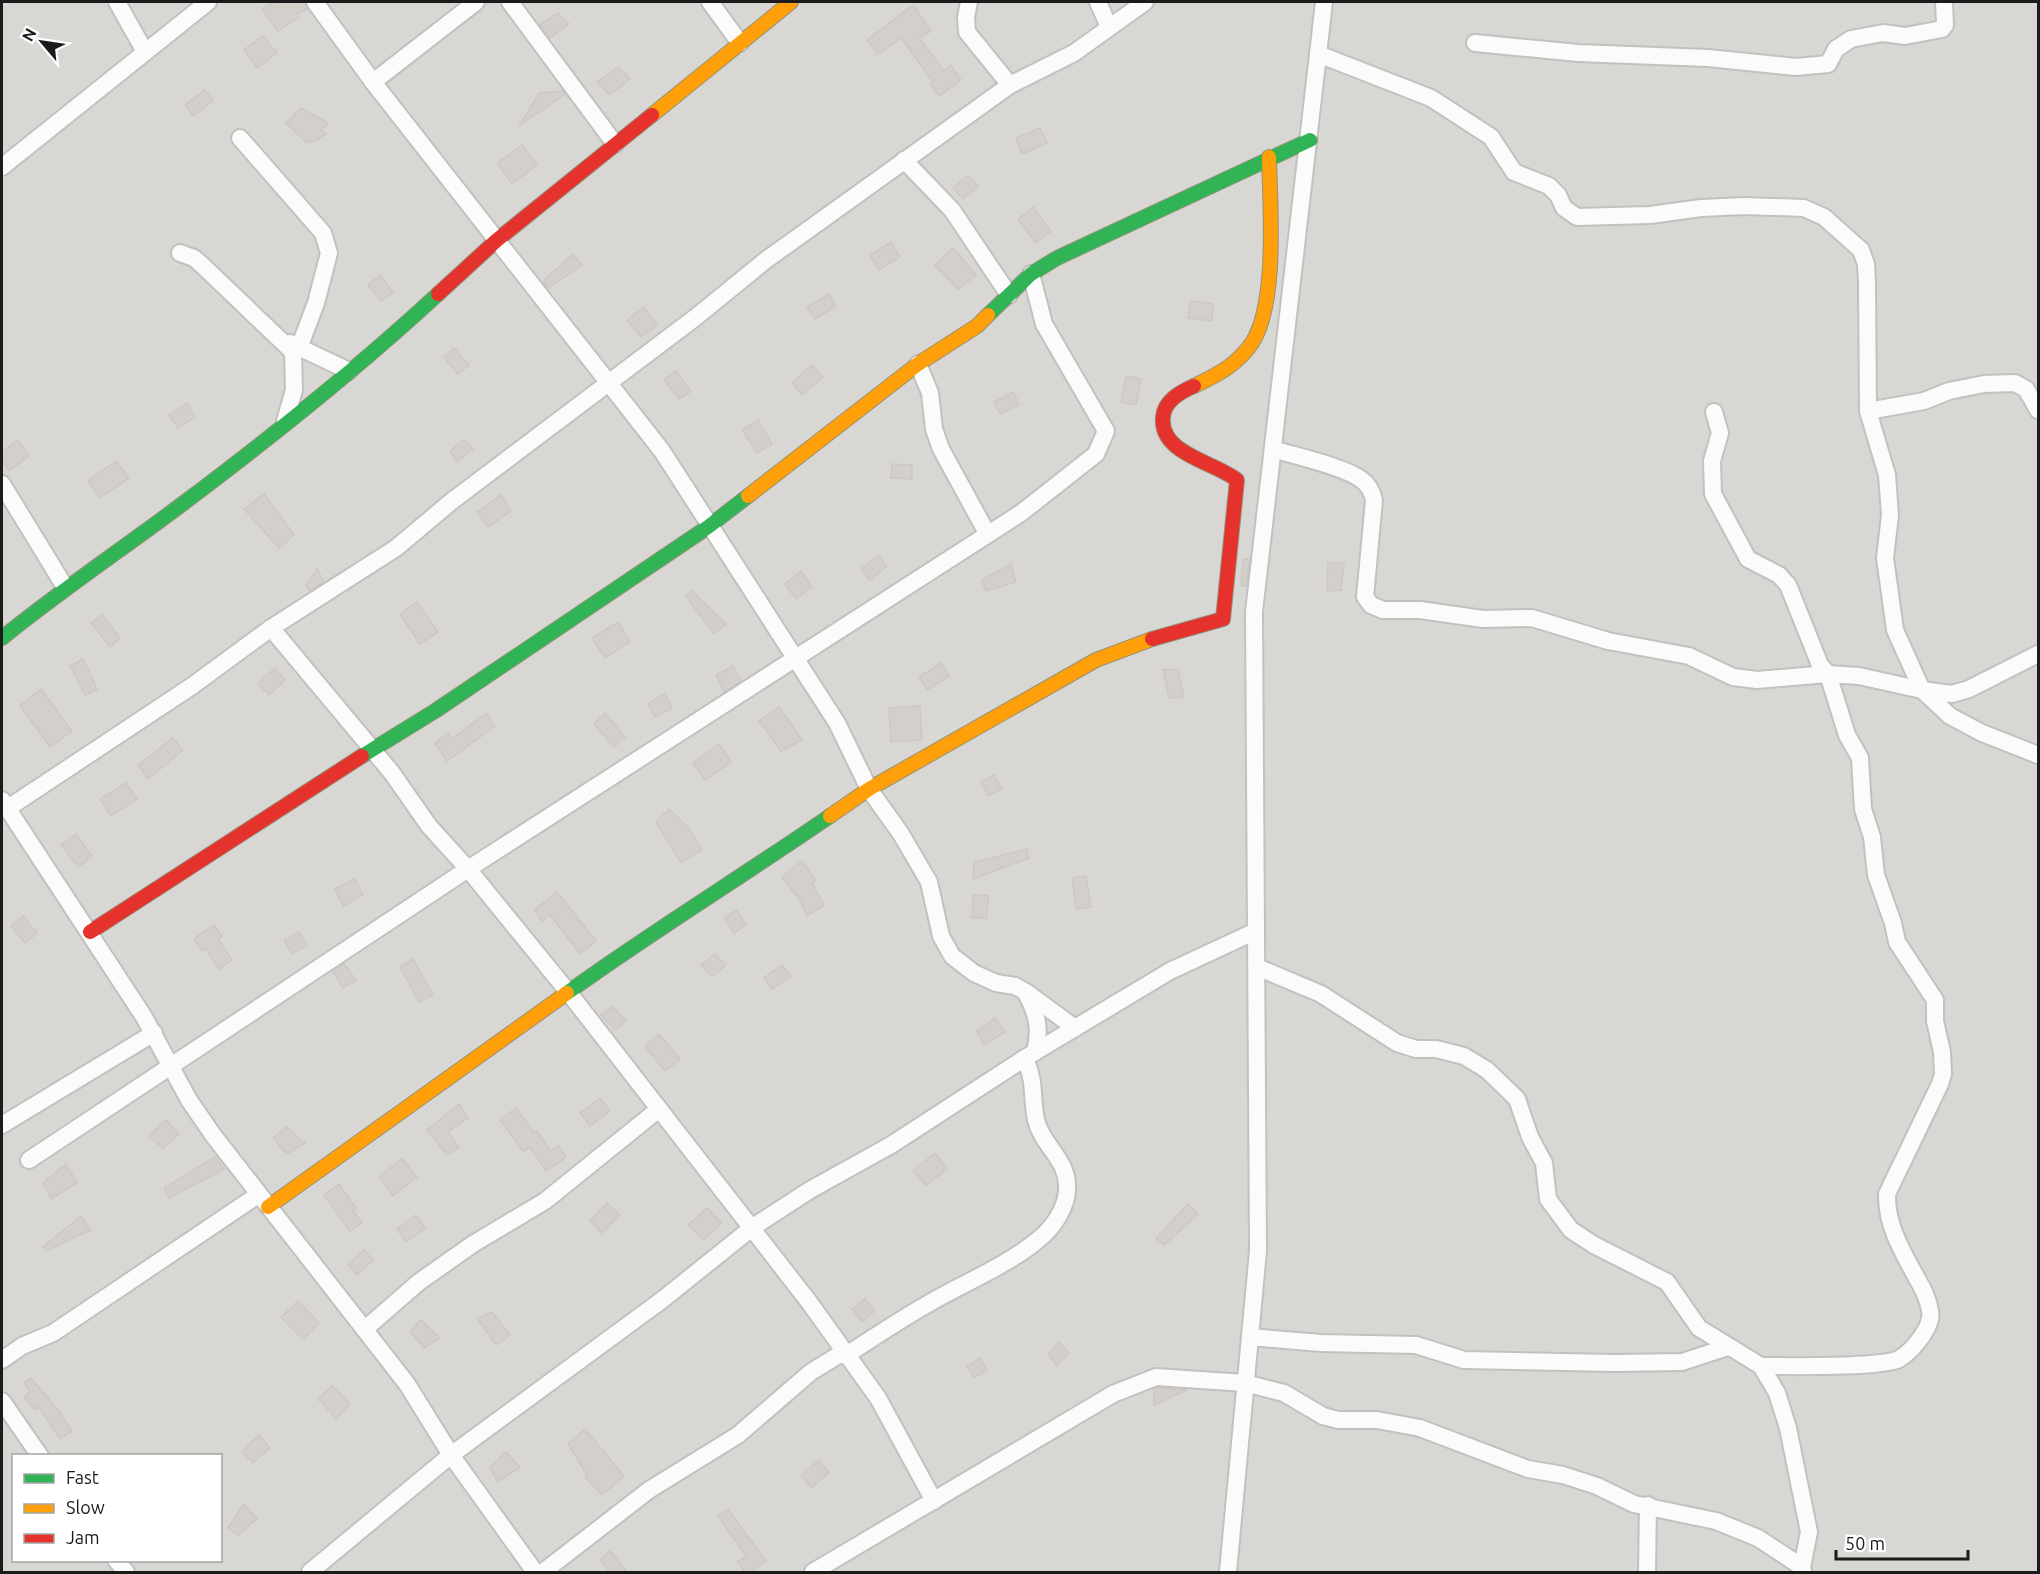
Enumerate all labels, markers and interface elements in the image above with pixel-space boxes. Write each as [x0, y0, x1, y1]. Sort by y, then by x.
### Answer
north arrow [12, 12, 72, 72]
text: N [18, 25, 40, 44]
legend [12, 1454, 222, 1562]
text: Fast [66, 1467, 99, 1487]
text: Slow [66, 1497, 105, 1517]
scale bar [1836, 1523, 1968, 1561]
text: Jam [66, 1527, 100, 1547]
text: 50 m [1845, 1533, 1885, 1553]

